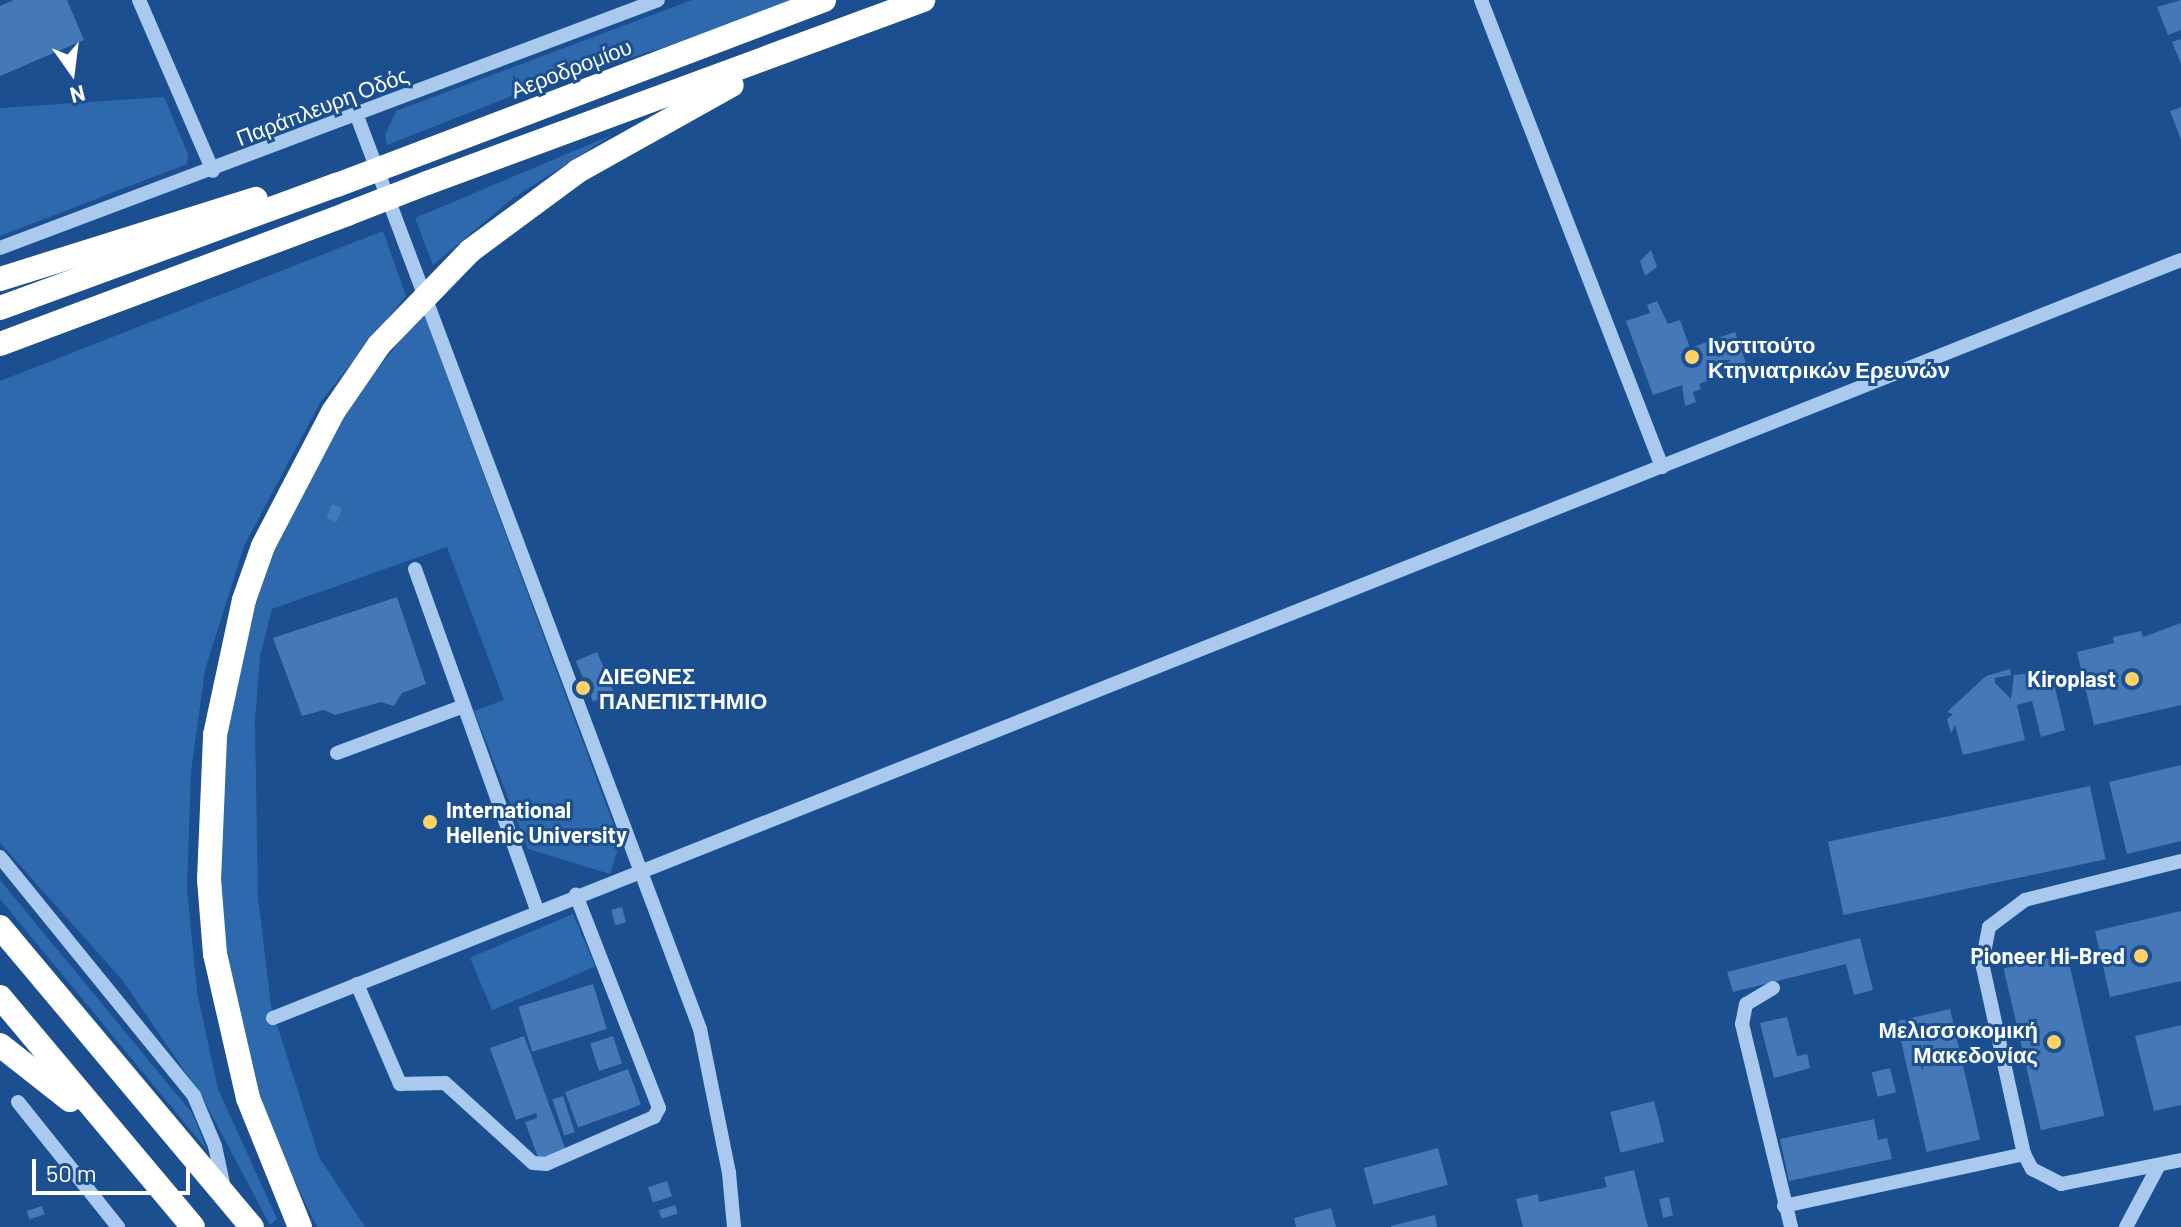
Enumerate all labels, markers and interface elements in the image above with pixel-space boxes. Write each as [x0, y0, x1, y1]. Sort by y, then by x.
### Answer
north arrow [32, 32, 112, 112]
street label: Αεροδρομίου [507, 33, 635, 103]
street label: Παράπλευρη Οδός [232, 61, 412, 151]
text: N [68, 81, 88, 110]
place label: Ινστιτούτο Κτηνιατρικών Ερευνών [1708, 331, 1950, 382]
marker: Ινστιτούτο Κτηνιατρικών Ερευνών [1683, 348, 1701, 366]
place label: ΔΙΕΘΝΕΣ ΠΑΝΕΠΙΣΤΗΜΙΟ [599, 662, 767, 714]
place label: Kiroplast [2027, 666, 2116, 692]
marker: Kiroplast [2123, 670, 2141, 688]
marker: ΔΙΕΘΝΕΣ ΠΑΝΕΠΙΣΤΗΜΙΟ [574, 679, 592, 697]
place label: International Hellenic University [446, 796, 627, 848]
marker: International Hellenic University [421, 813, 439, 831]
place label: Pioneer Hi-Bred [1971, 943, 2125, 969]
marker: Pioneer Hi-Bred [2132, 947, 2150, 965]
place label: Μελισσοκομική Μακεδονίας [1878, 1016, 2038, 1068]
marker: Μελισσοκομική Μακεδονίας [2045, 1033, 2063, 1051]
scale bar [36, 1143, 194, 1193]
text: 50 m [46, 1158, 97, 1187]

